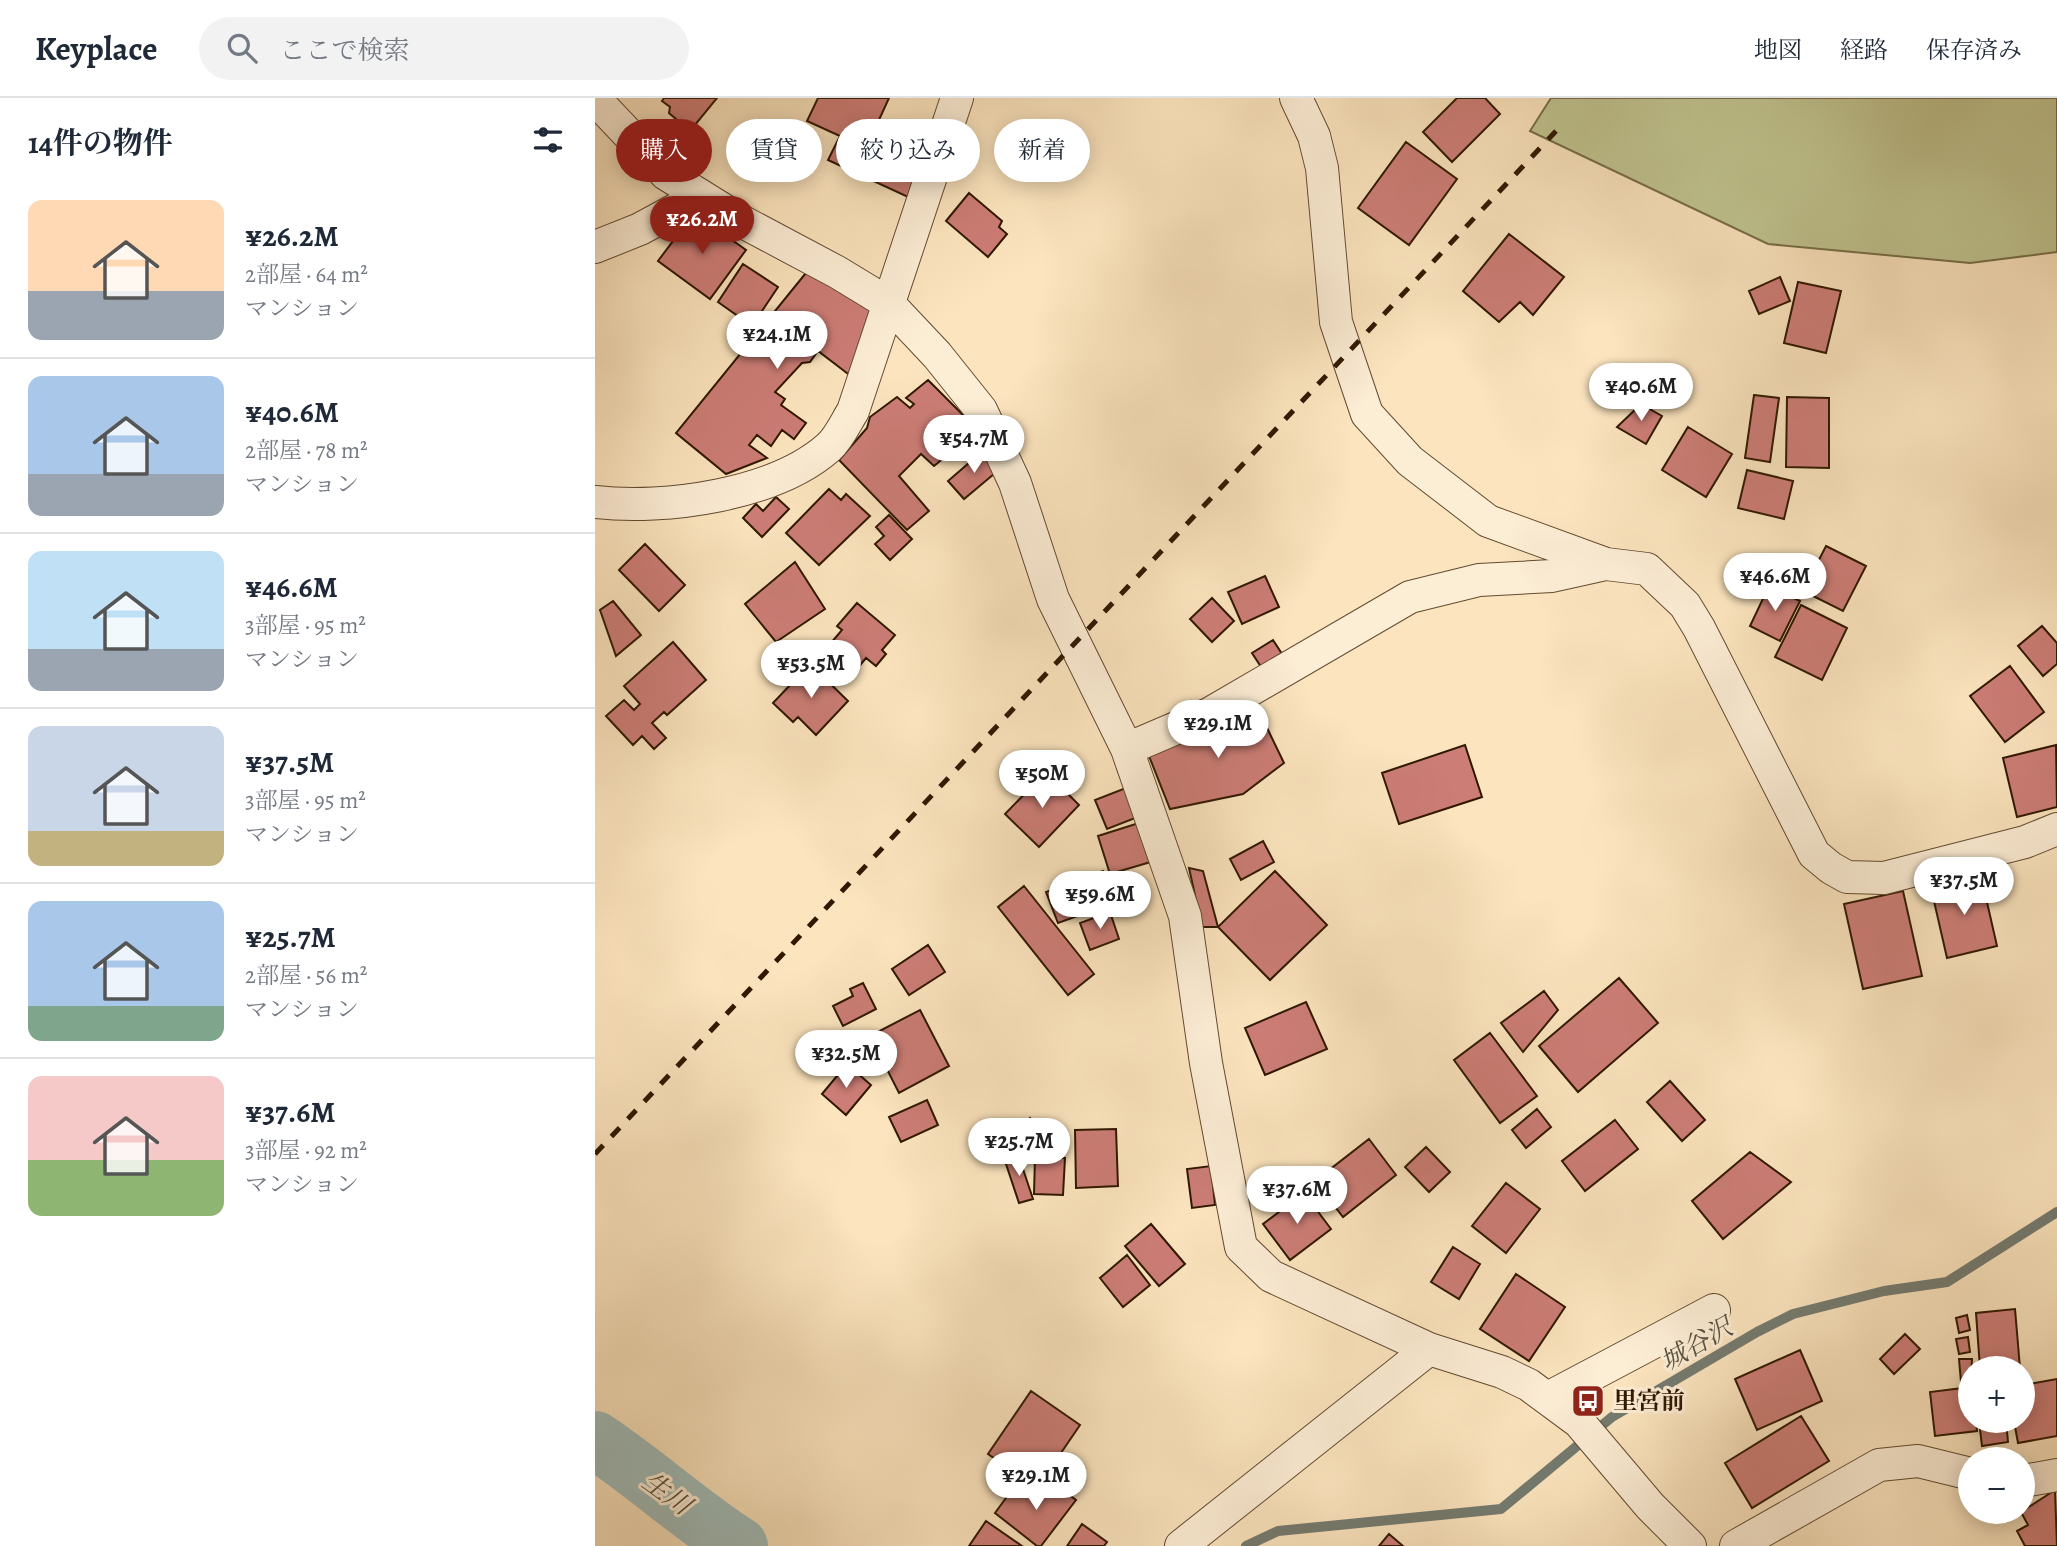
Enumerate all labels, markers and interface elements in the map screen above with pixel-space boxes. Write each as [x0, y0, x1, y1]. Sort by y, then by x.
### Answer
search box [199, 17, 689, 80]
text: Keyplace [35, 26, 157, 71]
icon: search [223, 29, 261, 67]
text: ここで検索 [279, 33, 409, 68]
text: 地図 [1754, 34, 1802, 66]
text: 経路 [1840, 34, 1888, 66]
text: 保存済み [1926, 34, 2022, 66]
chip: 購入 [616, 119, 712, 182]
chip: 賃貸 [726, 119, 822, 182]
chip: 絞り込み [836, 119, 980, 182]
chip: 新着 [994, 119, 1090, 182]
icon: filters [529, 121, 567, 159]
text: 14件の物件 [28, 123, 173, 163]
pin: ¥26.2M [645, 197, 759, 256]
text: ¥26.2M [666, 203, 738, 234]
text: ¥26.2M [245, 216, 339, 256]
icon: home [84, 228, 168, 312]
text: 2部屋 · 64 m² [245, 259, 368, 290]
text: マンション [245, 293, 359, 324]
pin: ¥24.1M [720, 312, 834, 371]
text: ¥24.1M [742, 318, 812, 349]
pin: ¥40.6M [1584, 364, 1698, 423]
text: ¥40.6M [1605, 370, 1677, 401]
text: ¥40.6M [245, 392, 339, 432]
icon: home [84, 404, 168, 488]
pin: ¥54.7M [917, 416, 1031, 475]
text: ¥54.7M [939, 422, 1009, 453]
text: 2部屋 · 78 m² [245, 435, 368, 466]
text: マンション [245, 469, 359, 500]
pin: ¥46.6M [1718, 554, 1832, 613]
text: ¥46.6M [1739, 560, 1811, 591]
text: ¥46.6M [245, 567, 338, 607]
icon: home [84, 579, 168, 663]
text: 3部屋 · 95 m² [245, 610, 366, 641]
pin: ¥53.5M [754, 640, 868, 700]
text: マンション [245, 644, 359, 675]
text: ¥53.5M [777, 647, 845, 678]
pin: ¥29.1M [1161, 700, 1275, 760]
text: ¥29.1M [1184, 707, 1252, 738]
text: ¥37.5M [245, 742, 334, 782]
pin: ¥50M [1001, 750, 1083, 810]
icon: home [84, 754, 168, 838]
text: ¥50M [1015, 757, 1069, 788]
text: 3部屋 · 95 m² [245, 785, 366, 816]
text: マンション [245, 819, 359, 850]
pin: ¥37.5M [1907, 858, 2021, 917]
text: ¥37.5M [1930, 864, 1998, 895]
pin: ¥59.6M [1043, 872, 1157, 931]
text: ¥59.6M [1065, 878, 1135, 909]
text: ¥25.7M [245, 917, 336, 957]
icon: home [84, 929, 168, 1013]
text: 2部屋 · 56 m² [245, 960, 367, 991]
text: マンション [245, 994, 359, 1025]
pin: ¥32.5M [789, 1030, 903, 1090]
text: ¥32.5M [811, 1037, 881, 1068]
text: ¥37.6M [245, 1092, 335, 1132]
icon: home [84, 1104, 168, 1188]
pin: ¥25.7M [962, 1118, 1076, 1178]
text: ¥25.7M [984, 1125, 1054, 1156]
text: 3部屋 · 92 m² [245, 1135, 367, 1166]
pin: ¥37.6M [1240, 1166, 1354, 1226]
text: マンション [245, 1169, 359, 1200]
text: ¥37.6M [1262, 1173, 1332, 1204]
water label: 城谷沢 [1654, 1308, 1741, 1379]
map controls [1958, 1356, 2035, 1524]
button: + [1958, 1356, 2035, 1433]
bus stop icon: 里宮前 [1569, 1382, 1607, 1420]
place label: 里宮前 [1613, 1385, 1685, 1417]
button: − [1958, 1447, 2035, 1524]
pin: ¥29.1M [979, 1452, 1093, 1512]
text: ¥29.1M [1002, 1459, 1070, 1490]
water label: 生川 [635, 1464, 700, 1525]

